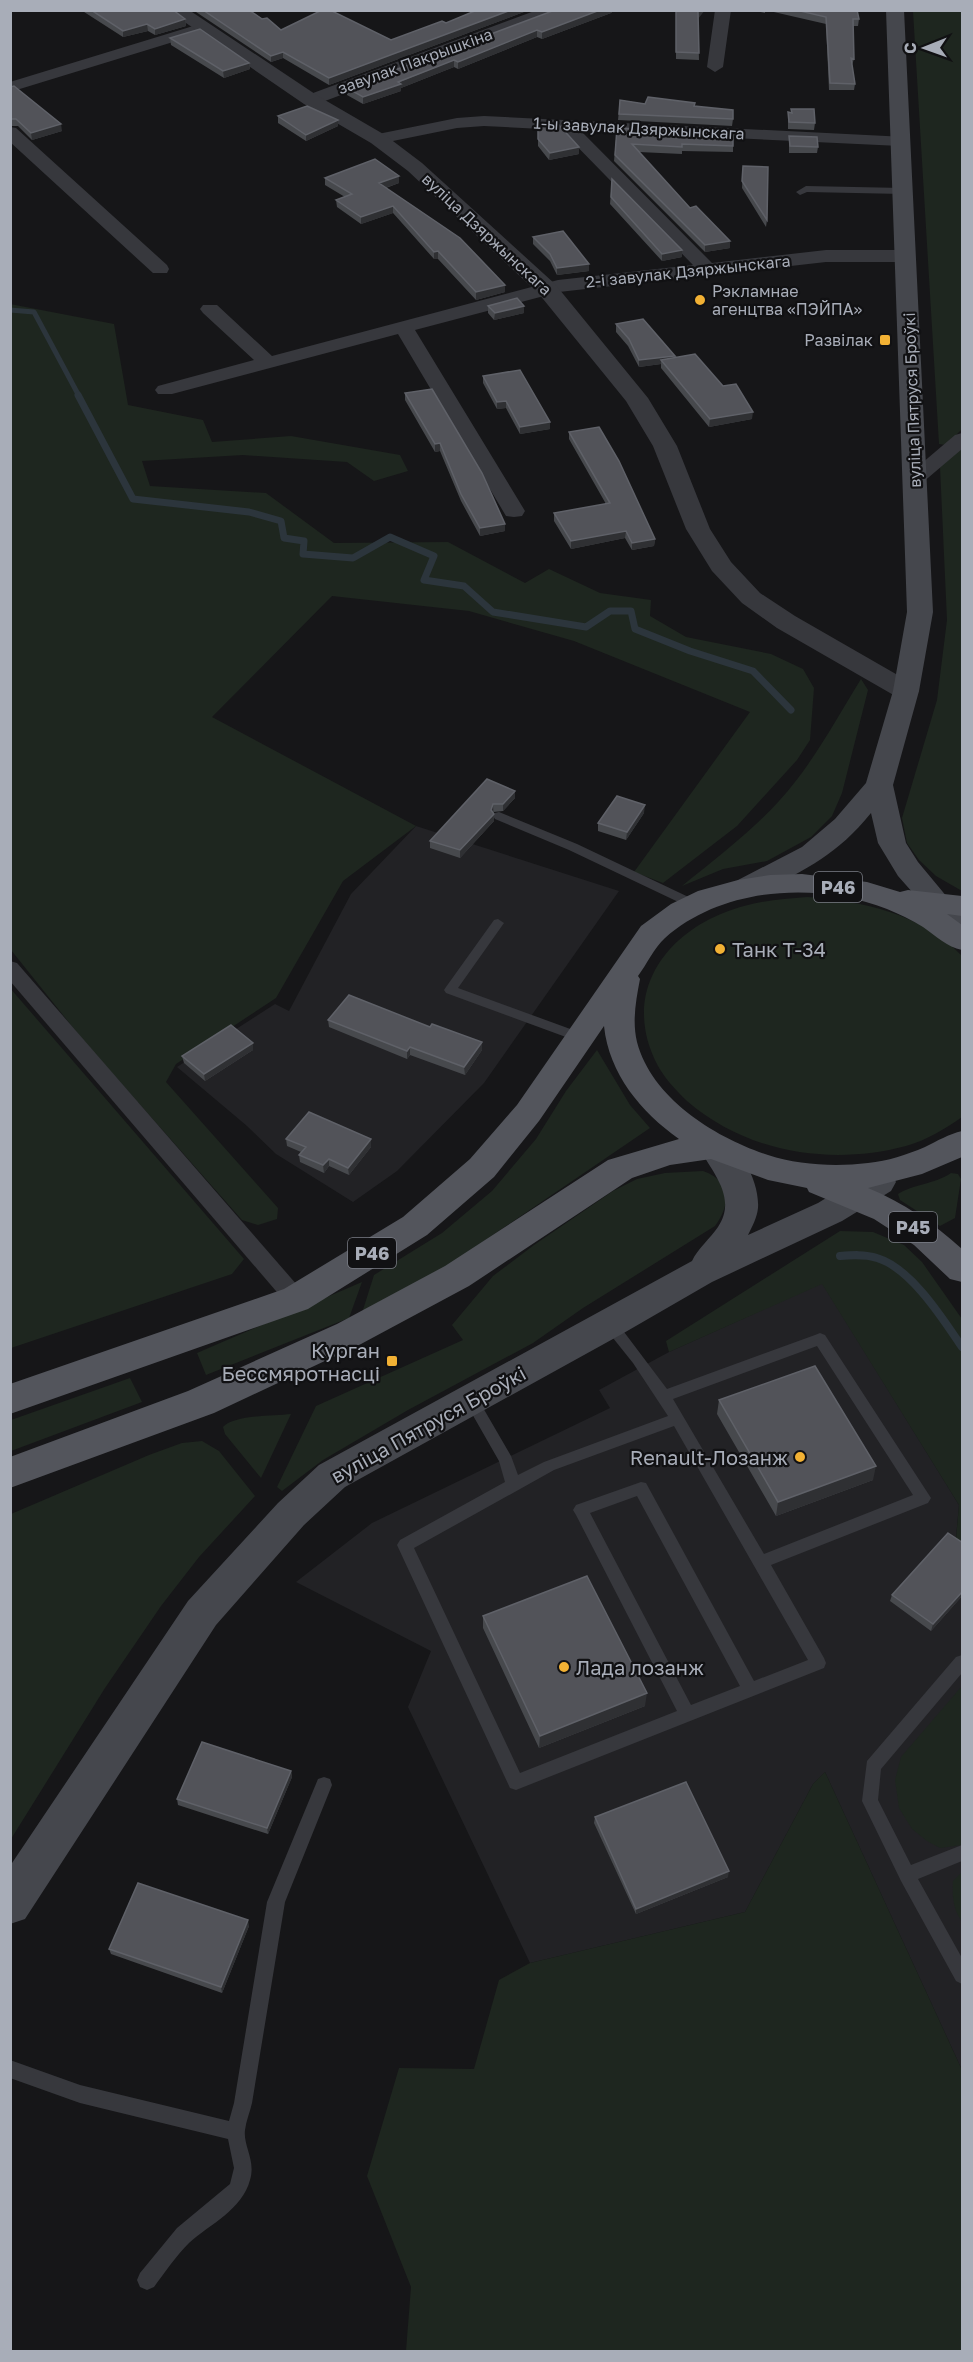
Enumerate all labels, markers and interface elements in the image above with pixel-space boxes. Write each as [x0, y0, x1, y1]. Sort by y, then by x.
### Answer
north arrow [895, 18, 955, 78]
street label: завулак Пакрышкіна [335, 24, 495, 98]
text: С [900, 42, 920, 54]
street label: 1-ы завулак Дзяржынскага [533, 112, 745, 144]
street label: вуліца Дзяржынскага [418, 169, 556, 299]
street label: 2-і завулак Дзяржынскага [585, 250, 791, 292]
place label: Рэкламнае агенцтва «ПЭЙПА» [712, 281, 863, 319]
marker: Рэкламнае агенцтва «ПЭЙПА» [693, 293, 707, 307]
street label: вуліца Пятруся Броўкі [899, 312, 925, 488]
place label: Развілак [804, 330, 873, 350]
marker: Развілак [878, 333, 892, 347]
road number: Р46 [814, 872, 862, 902]
place label: Танк Т-34 [732, 937, 826, 961]
marker: Танк Т-34 [713, 942, 727, 956]
road number: Р45 [889, 1212, 937, 1242]
road number: Р46 [348, 1238, 396, 1268]
place label: Курган Бессмяротнасці [221, 1338, 380, 1385]
marker: Курган Бессмяротнасці [385, 1354, 399, 1368]
street label: вуліца Пятруся Броўкі [326, 1360, 530, 1488]
place label: Renault-Лозанж [630, 1445, 788, 1469]
marker: Renault-Лозанж [793, 1450, 807, 1464]
place label: Лада лозанж [576, 1655, 704, 1679]
marker: Лада лозанж [557, 1660, 571, 1674]

